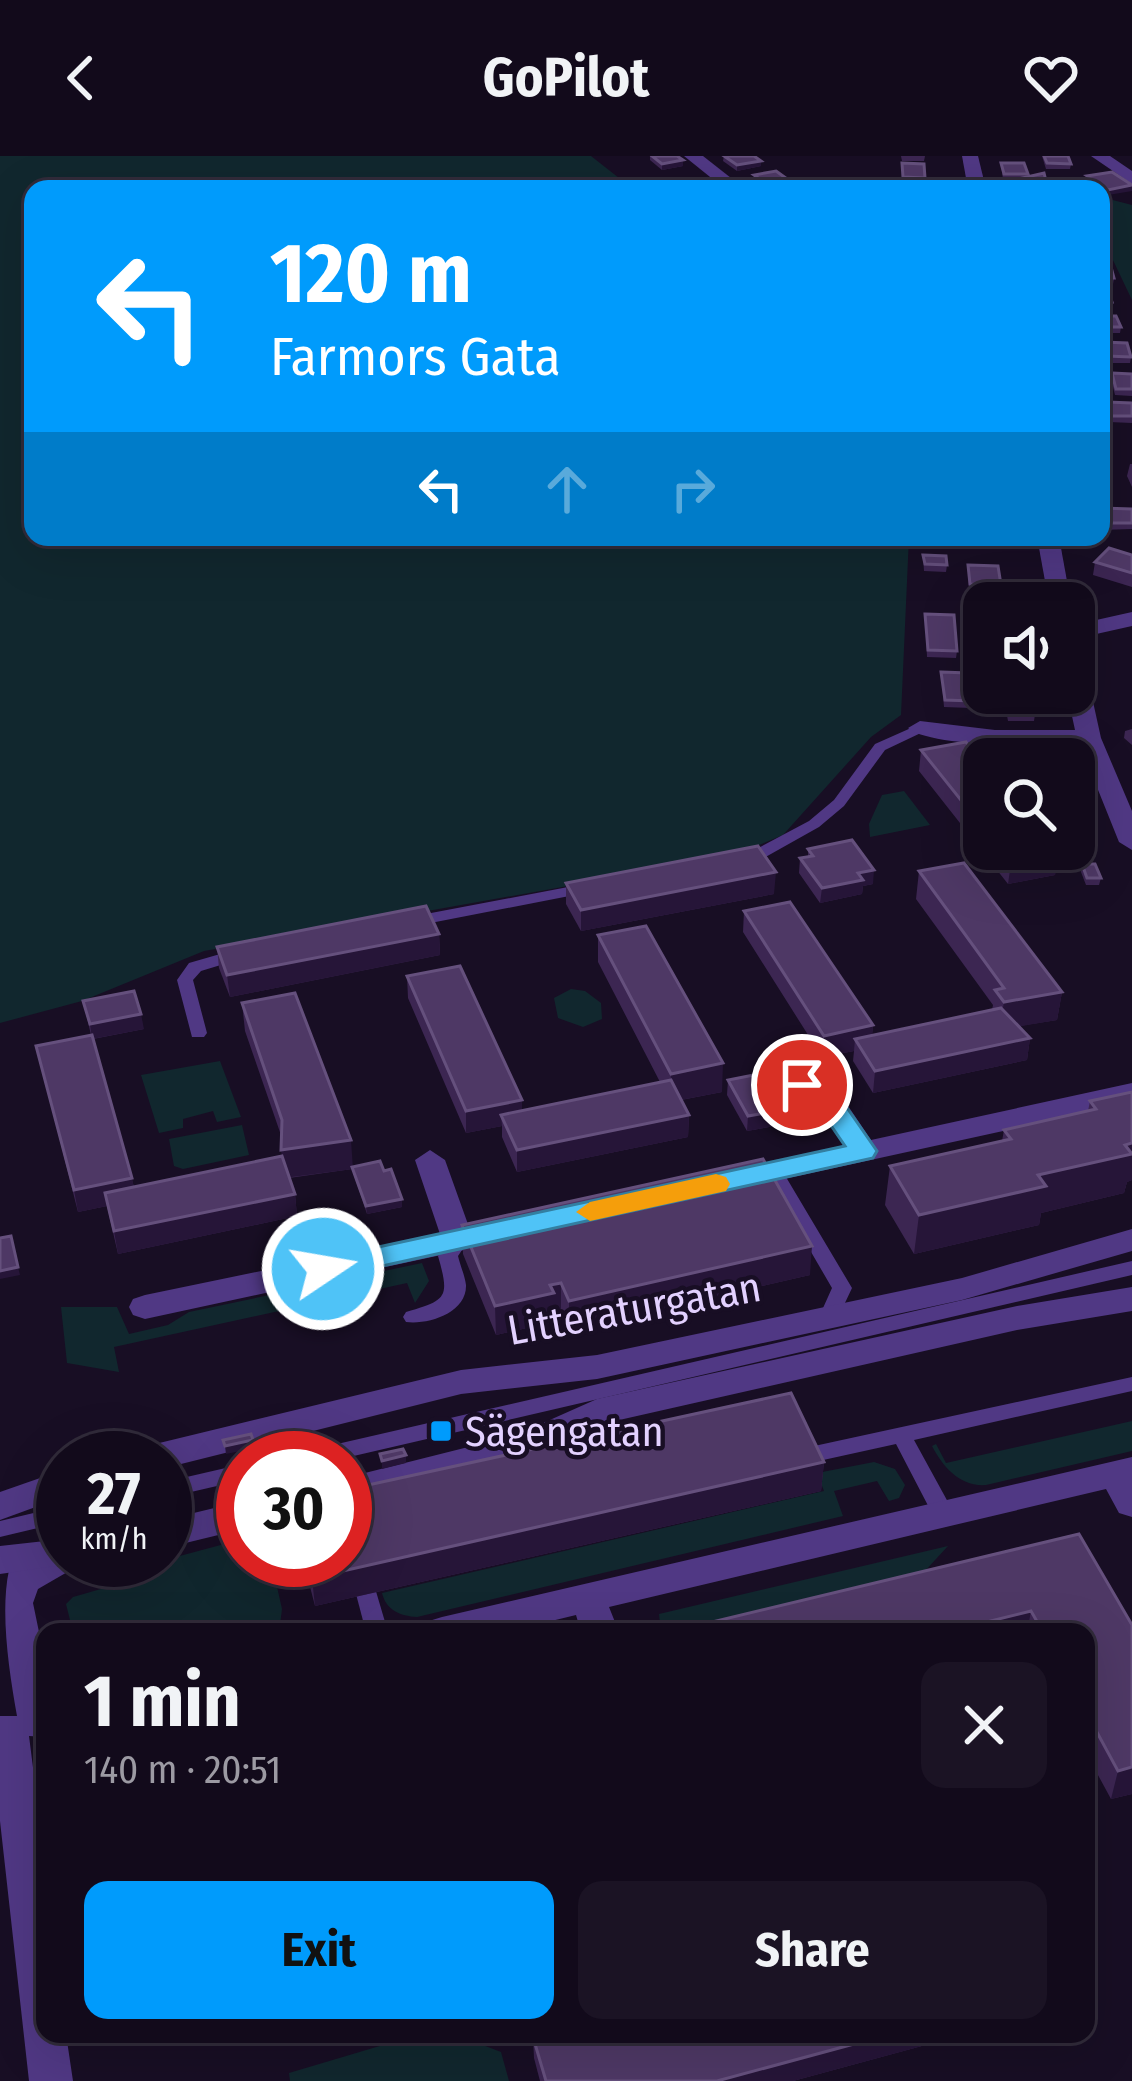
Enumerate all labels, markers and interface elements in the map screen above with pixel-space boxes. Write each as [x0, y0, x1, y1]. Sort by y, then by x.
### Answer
icon: back [48, 45, 114, 111]
icon: heart [1018, 45, 1084, 111]
text: GoPilot [483, 46, 649, 110]
text: 120 m [270, 223, 472, 324]
icon: left [72, 228, 228, 384]
text: Farmors Gata [270, 325, 561, 389]
icon: left [408, 456, 474, 522]
icon: ahead [534, 456, 600, 522]
icon: right [660, 456, 726, 522]
map controls [963, 582, 1095, 870]
button: sound [963, 582, 1095, 714]
button: search [963, 738, 1095, 870]
pin [751, 1034, 853, 1136]
icon: arrive [769, 1052, 835, 1118]
position arrow [260, 1206, 386, 1332]
street label: Litteraturgatan [504, 1262, 765, 1356]
place label: Sägengatan [465, 1407, 664, 1457]
marker: Sägengatan [428, 1418, 454, 1444]
speed limit sign: 30 [216, 1431, 372, 1587]
text: 27 [87, 1458, 141, 1530]
text: km/h [81, 1521, 147, 1557]
text: 1 min [84, 1659, 241, 1745]
button: close [921, 1662, 1047, 1788]
text: 140 m · 20:51 [84, 1747, 281, 1793]
button: Exit [84, 1881, 554, 2019]
button: Share [578, 1881, 1047, 2019]

